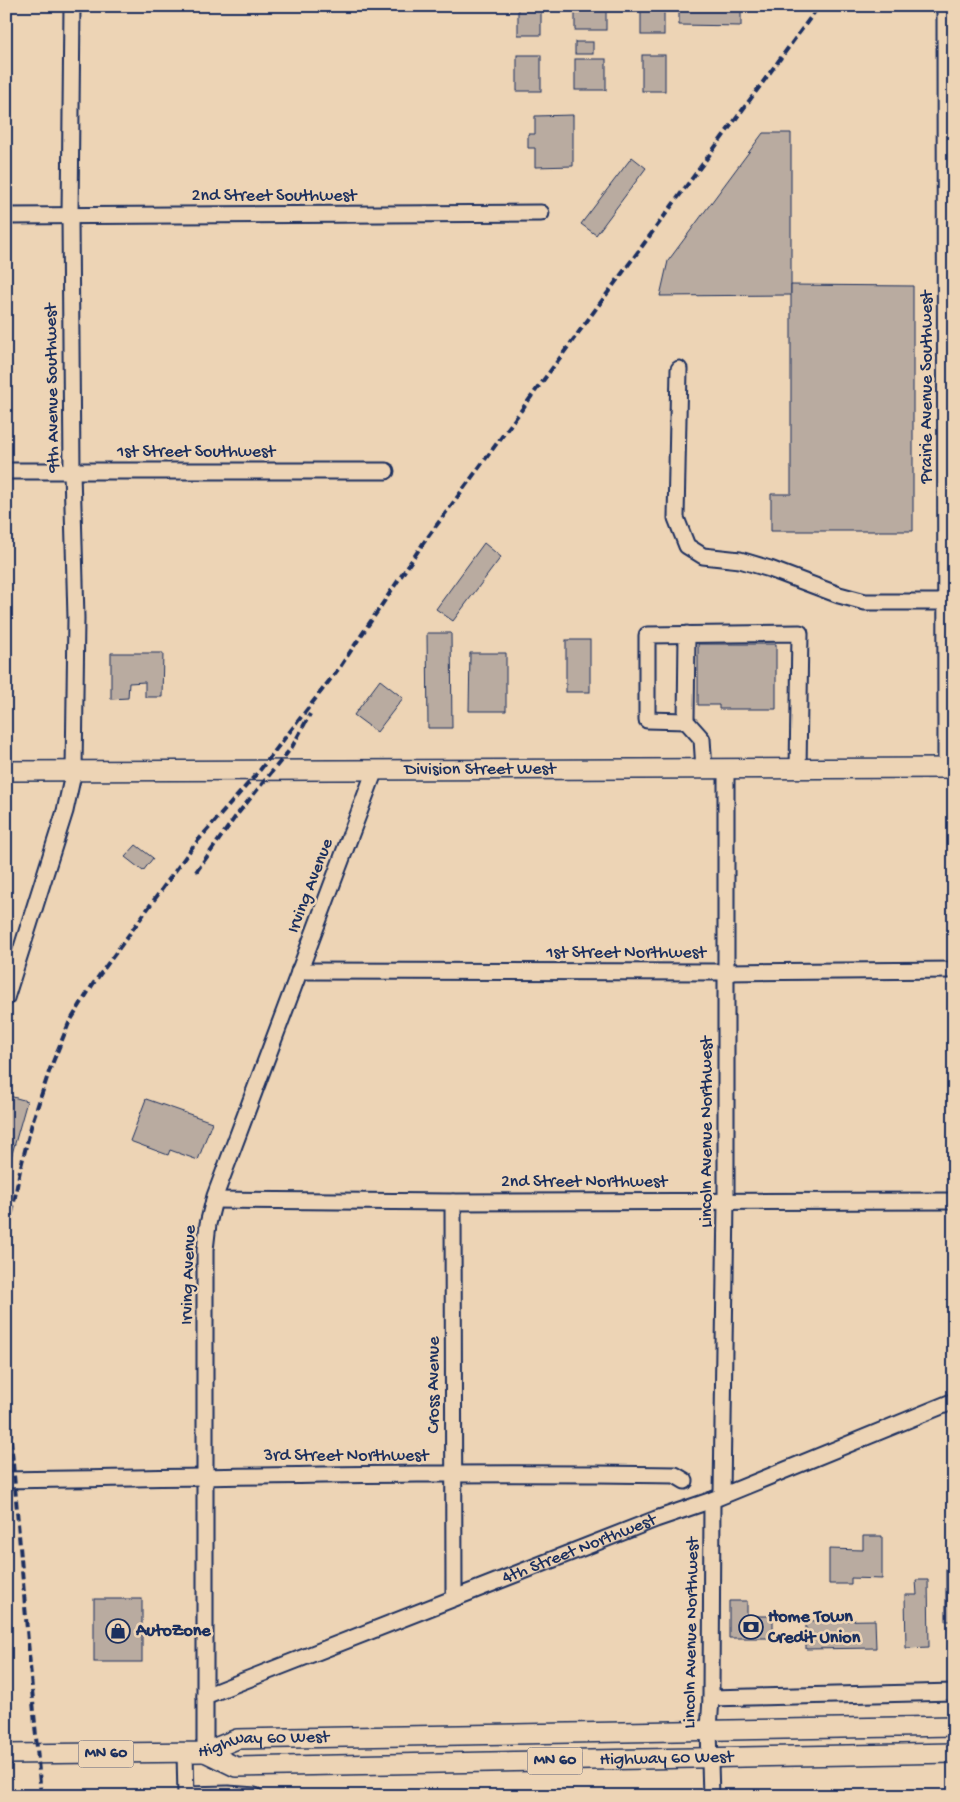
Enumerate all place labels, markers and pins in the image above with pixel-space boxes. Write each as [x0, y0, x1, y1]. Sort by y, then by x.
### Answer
place label: Home Town Credit Union [767, 1607, 861, 1649]
bank icon: Home Town Credit Union [738, 1614, 764, 1640]
shop icon: AutoZone [105, 1618, 131, 1644]
place label: AutoZone [135, 1621, 211, 1642]

